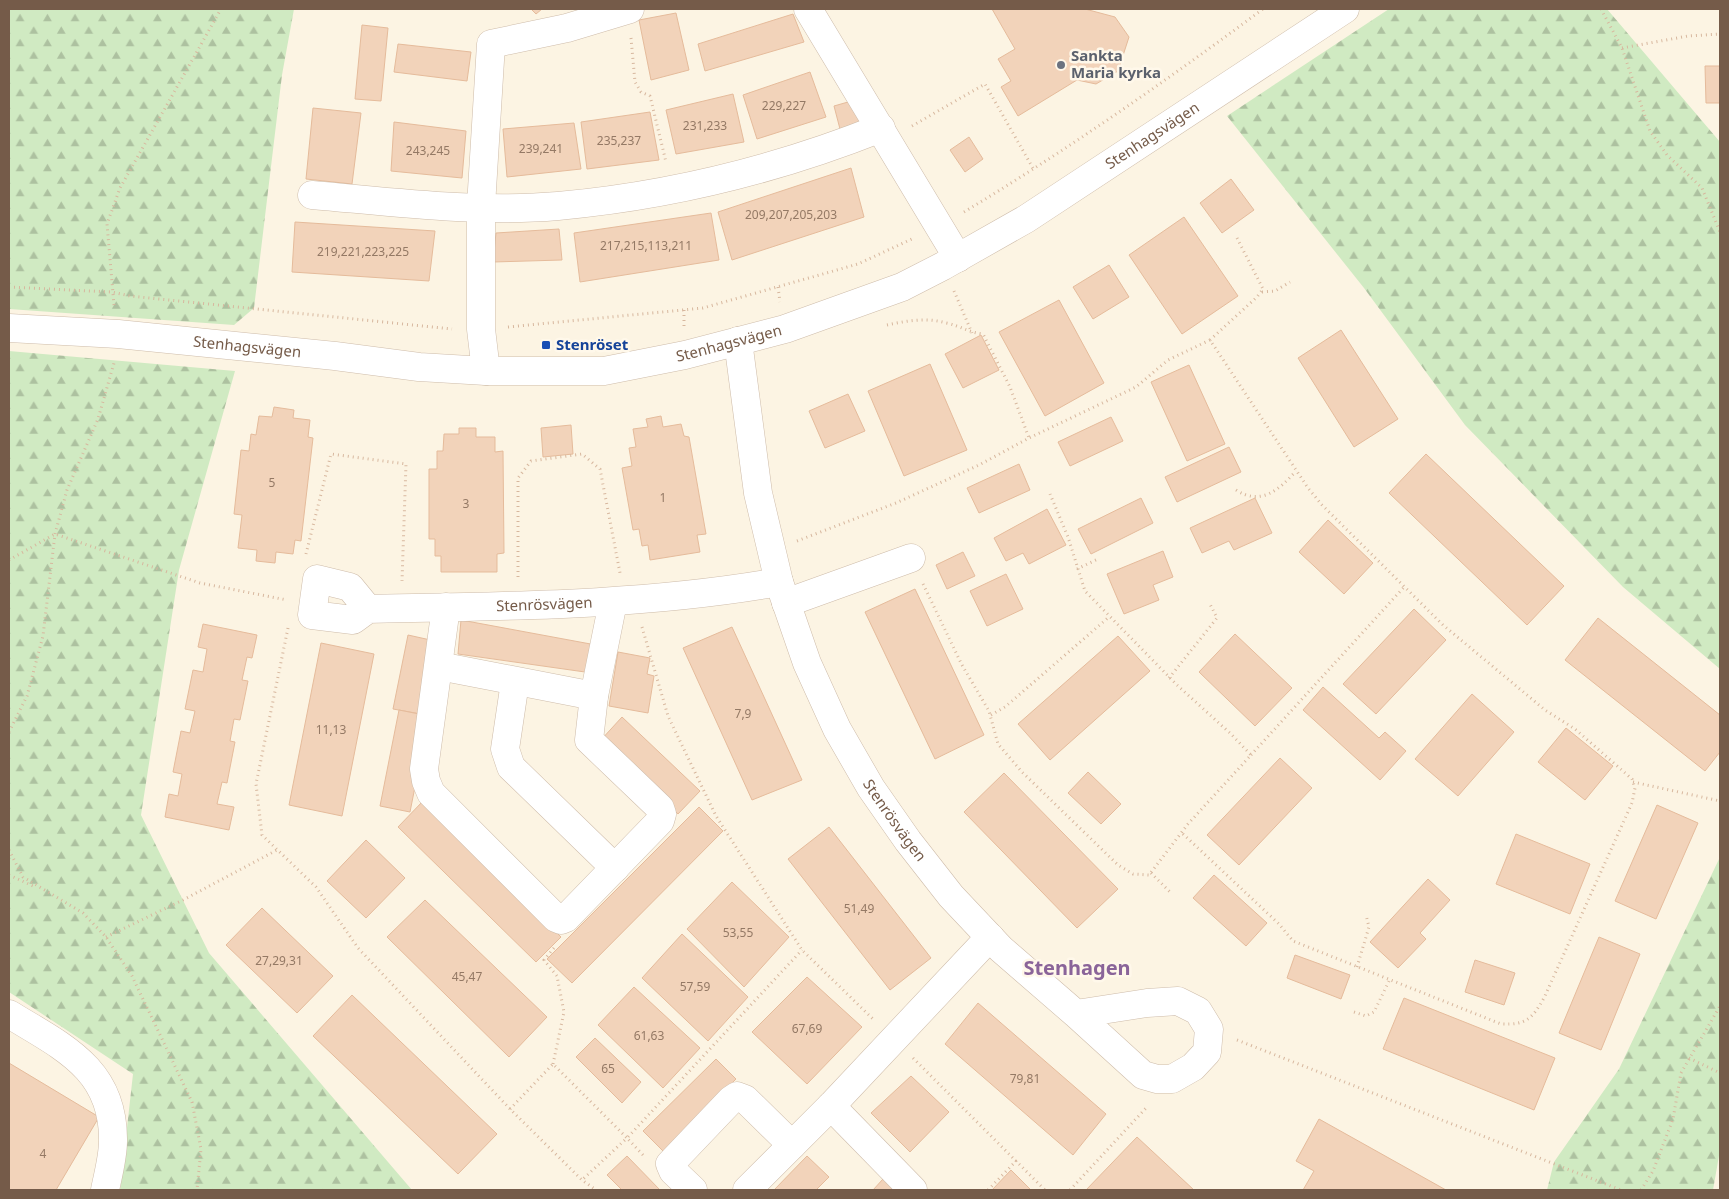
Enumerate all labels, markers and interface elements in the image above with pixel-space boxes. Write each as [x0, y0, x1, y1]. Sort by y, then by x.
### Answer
place label: Sankta Maria kyrka [1071, 45, 1161, 82]
marker: Sankta Maria kyrka [1055, 59, 1067, 71]
house number: 229,227 [762, 97, 806, 114]
street label: Stenhagsvägen [1101, 97, 1203, 173]
house number: 231,233 [683, 117, 727, 134]
house number: 235,237 [597, 132, 641, 149]
house number: 239,241 [519, 140, 563, 157]
house number: 243,245 [406, 142, 450, 159]
house number: 209,207,205,203 [745, 206, 837, 223]
house number: 217,215,113,211 [600, 237, 692, 254]
house number: 219,221,223,225 [317, 243, 409, 260]
street label: Stenhagsvägen [674, 319, 784, 366]
street label: Stenhagsvägen [192, 331, 302, 362]
place label: Stenröset [556, 334, 629, 354]
marker: Stenröset [540, 339, 552, 351]
house number: 5 [269, 474, 276, 491]
house number: 1 [660, 489, 666, 506]
house number: 3 [463, 495, 470, 512]
street label: Stenrösvägen [496, 591, 593, 615]
house number: 7,9 [735, 705, 752, 722]
house number: 11,13 [316, 721, 346, 738]
street label: Stenrösvägen [859, 775, 931, 865]
house number: 51,49 [844, 900, 874, 917]
house number: 53,55 [723, 924, 753, 941]
house number: 27,29,31 [255, 952, 303, 969]
district label: Stenhagen [1023, 954, 1131, 981]
house number: 45,47 [452, 968, 482, 985]
house number: 57,59 [680, 978, 710, 995]
house number: 67,69 [792, 1020, 822, 1037]
house number: 61,63 [634, 1027, 664, 1044]
house number: 65 [601, 1060, 615, 1077]
house number: 79,81 [1010, 1070, 1040, 1087]
house number: 4 [40, 1145, 47, 1162]

